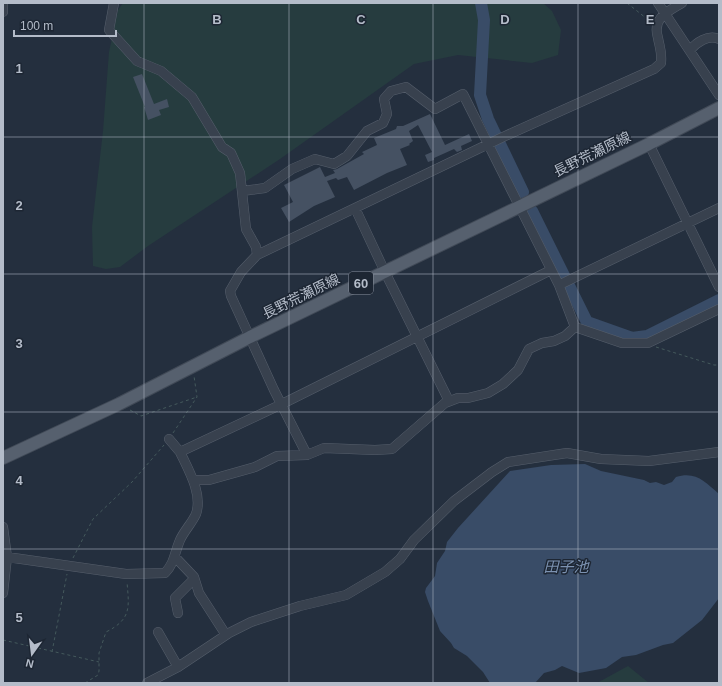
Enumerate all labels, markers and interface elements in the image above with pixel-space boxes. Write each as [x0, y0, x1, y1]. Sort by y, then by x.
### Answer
scale bar [14, 12, 116, 38]
text: B [212, 12, 222, 27]
text: C [356, 12, 366, 27]
text: D [500, 12, 510, 27]
text: E [646, 12, 655, 27]
text: 100 m [20, 19, 53, 33]
text: 1 [15, 61, 23, 76]
street label: 長野荒瀬原線 [551, 128, 633, 180]
text: 2 [15, 198, 23, 213]
street label: 長野荒瀬原線 [260, 270, 342, 322]
road number: 60 [349, 272, 373, 294]
text: 3 [15, 336, 23, 351]
text: 4 [15, 473, 23, 488]
water label: 田子池 [543, 558, 590, 575]
text: 5 [15, 610, 23, 625]
north arrow [12, 634, 52, 674]
text: N [24, 657, 35, 670]

